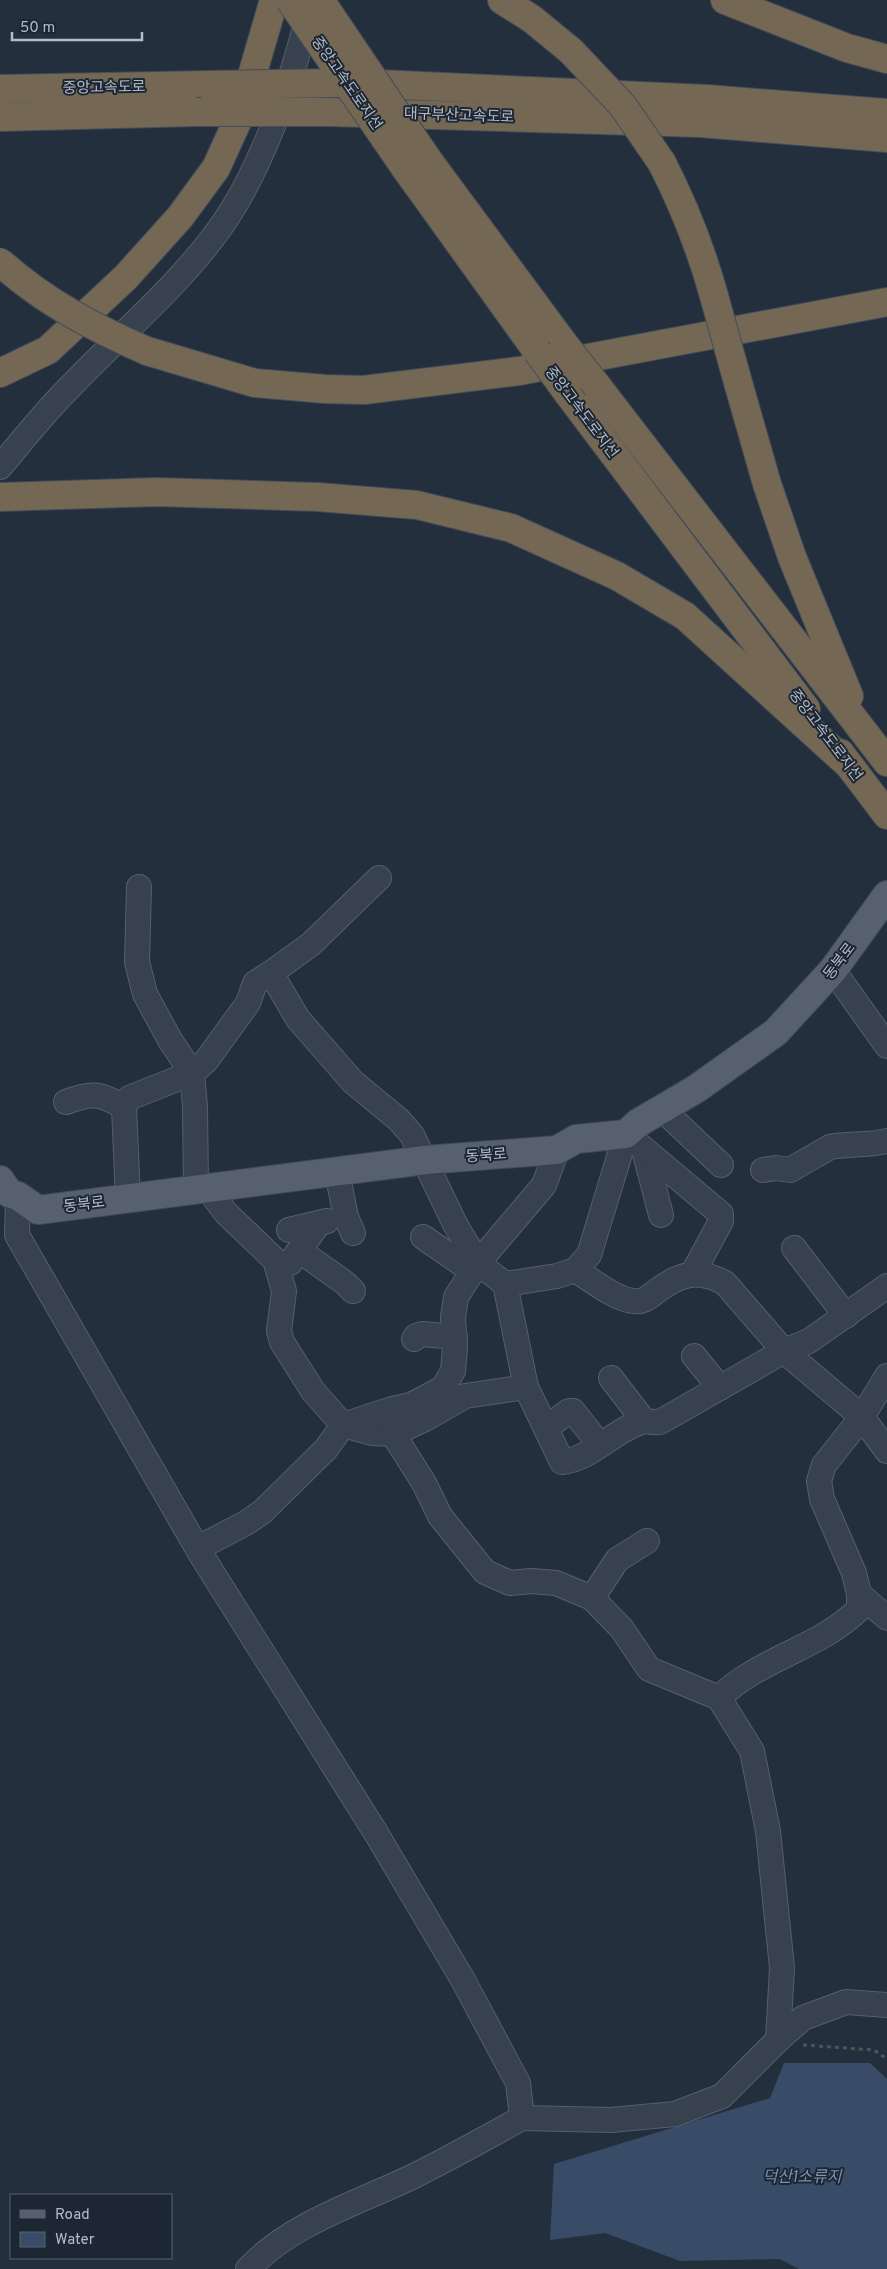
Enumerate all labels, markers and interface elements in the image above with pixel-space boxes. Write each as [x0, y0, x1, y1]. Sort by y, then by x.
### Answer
scale bar [12, 10, 142, 42]
text: 50 m [20, 19, 55, 38]
street label: 중앙고속도로지선 [306, 33, 385, 135]
street label: 중앙고속도로 [62, 78, 146, 99]
street label: 대구부산고속도로 [403, 105, 514, 128]
street label: 중앙고속도로지선 [540, 363, 622, 463]
street label: 중앙고속도로지선 [784, 686, 866, 786]
street label: 동북로 [820, 940, 860, 984]
street label: 동북로 [465, 1146, 507, 1167]
street label: 동북로 [62, 1194, 106, 1217]
water label: 덕산1소류지 [763, 2168, 843, 2188]
legend [10, 2194, 172, 2259]
text: Road [55, 2206, 90, 2225]
text: Water [55, 2231, 95, 2250]

